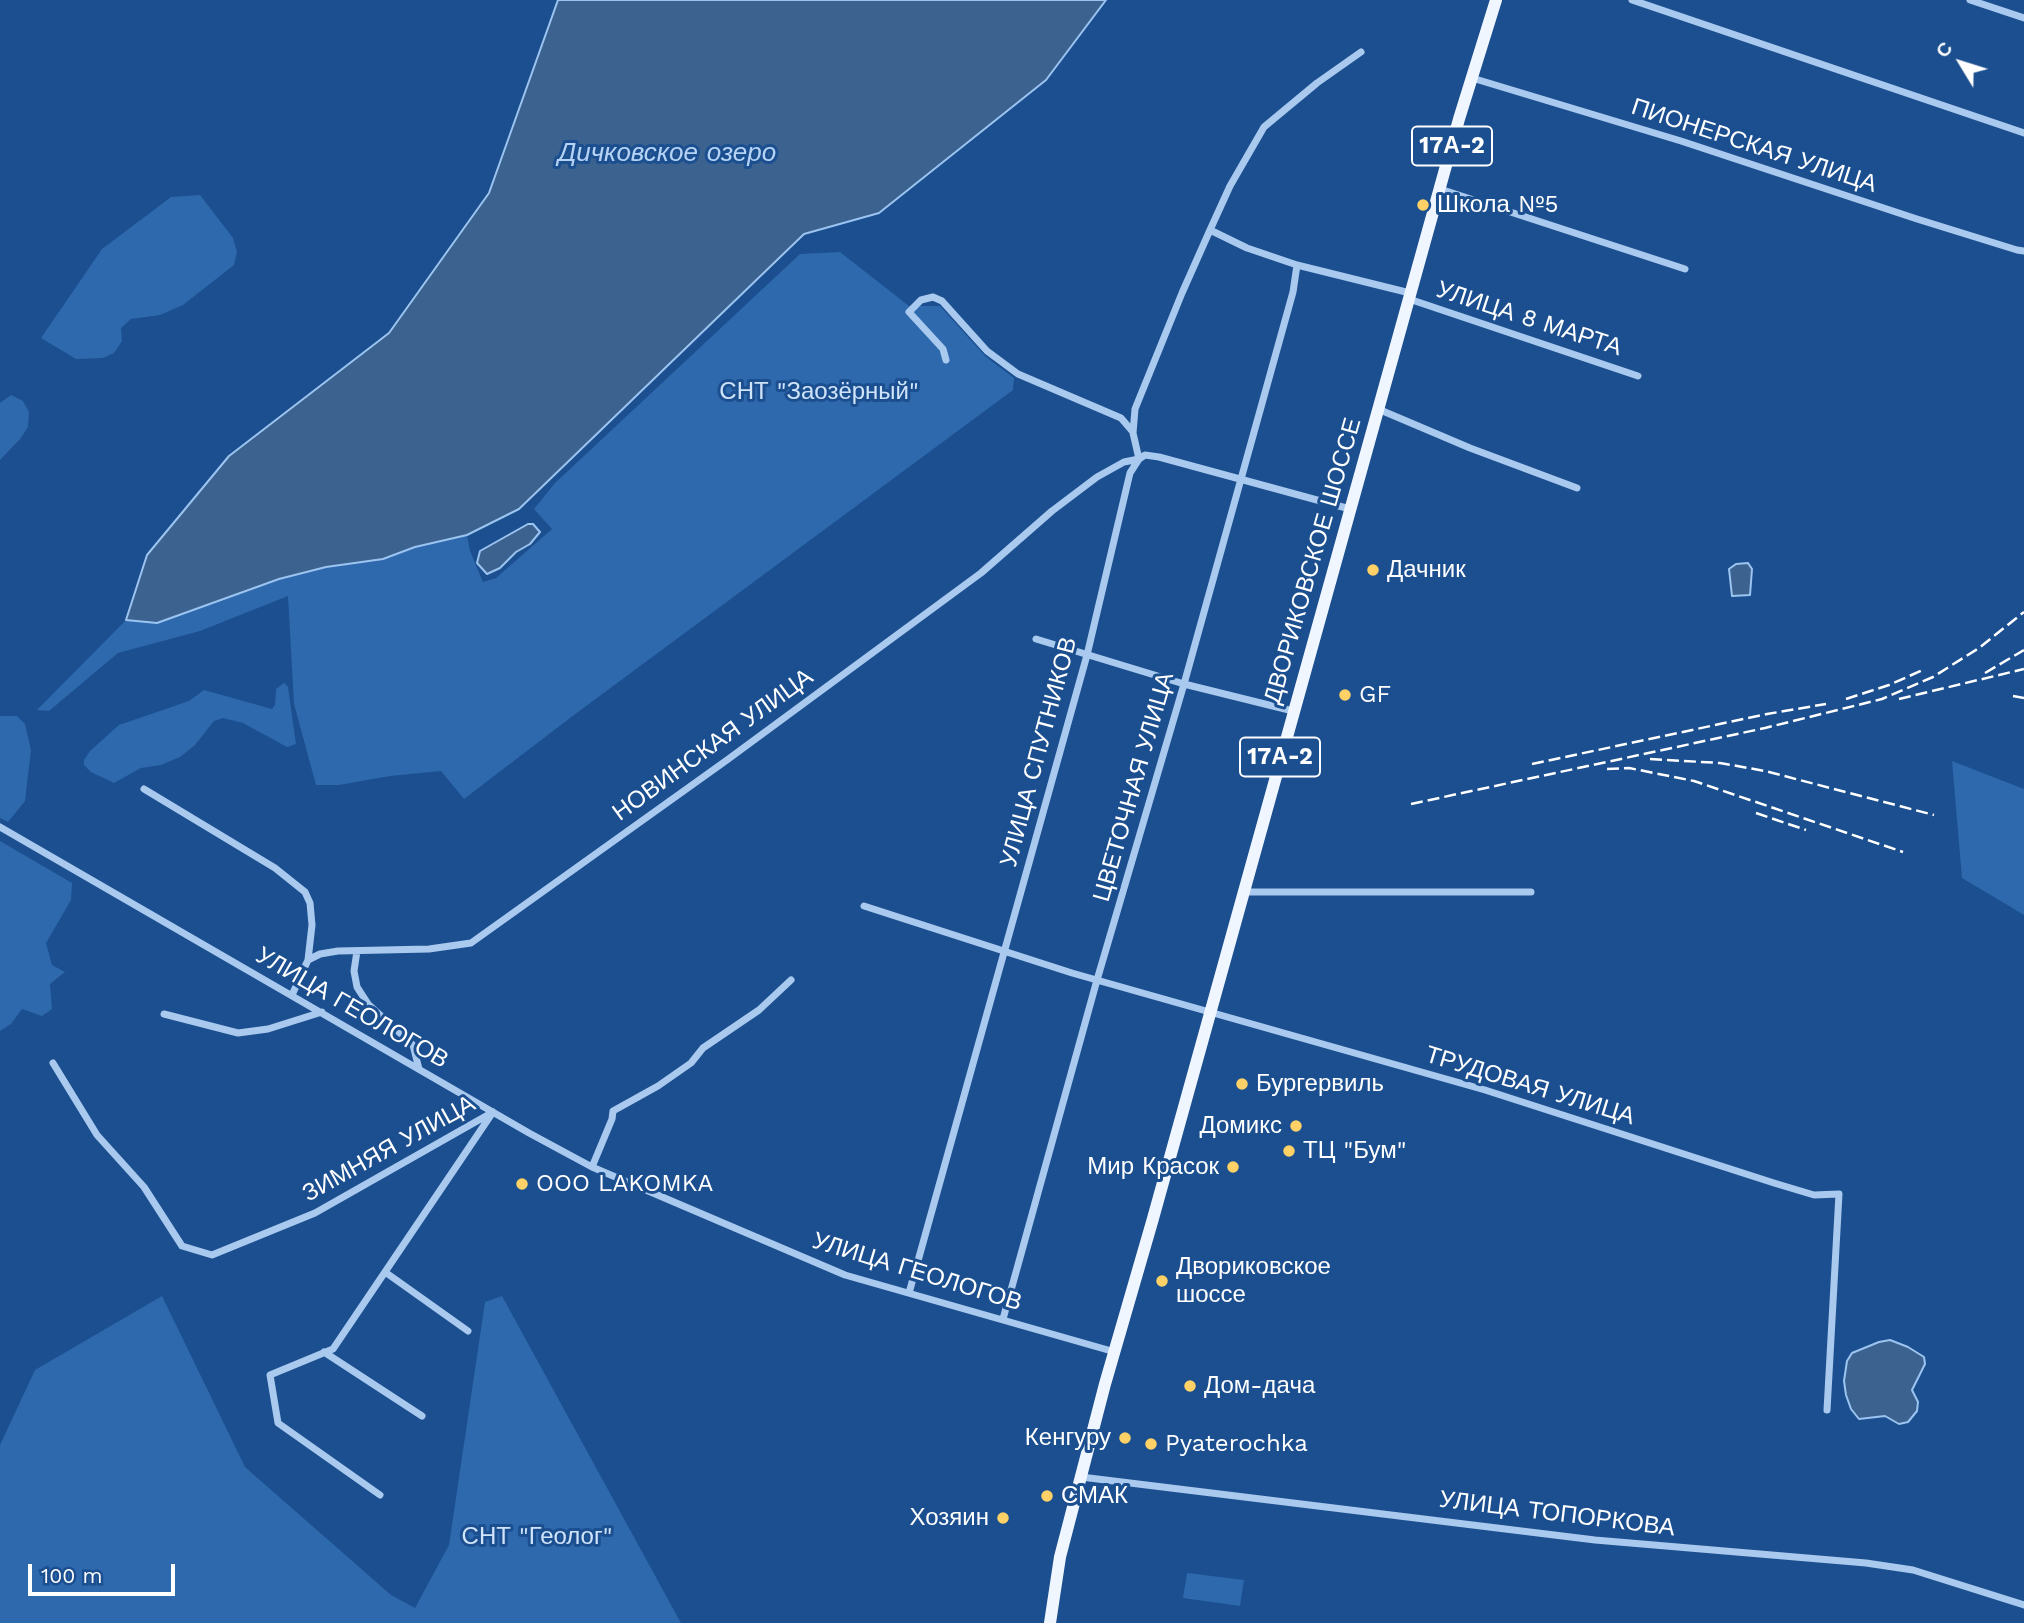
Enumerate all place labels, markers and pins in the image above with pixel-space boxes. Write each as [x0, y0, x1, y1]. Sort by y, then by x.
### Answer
place label: Школа №5 [1437, 191, 1558, 219]
marker: Школа №5 [1415, 197, 1431, 213]
place label: Дачник [1387, 556, 1466, 584]
marker: Дачник [1365, 562, 1381, 578]
place label: GF [1359, 681, 1391, 709]
marker: GF [1337, 687, 1353, 703]
place label: Бургервиль [1256, 1070, 1384, 1098]
marker: Бургервиль [1234, 1076, 1250, 1092]
place label: Домикс [1199, 1112, 1282, 1140]
marker: Домикс [1288, 1118, 1304, 1134]
place label: ТЦ "Бум" [1303, 1137, 1406, 1165]
marker: ТЦ "Бум" [1281, 1143, 1297, 1159]
place label: Мир Красок [1087, 1153, 1219, 1181]
marker: Мир Красок [1225, 1159, 1241, 1175]
place label: OOO LAKOMKA [536, 1170, 713, 1198]
marker: OOO LAKOMKA [514, 1176, 530, 1192]
place label: Двориковское шоссе [1176, 1253, 1331, 1309]
marker: Двориковское шоссе [1154, 1273, 1170, 1289]
place label: Дом-дача [1204, 1372, 1315, 1400]
marker: Дом-дача [1182, 1378, 1198, 1394]
place label: Кенгуру [1025, 1424, 1111, 1452]
marker: Кенгуру [1117, 1430, 1133, 1446]
place label: Pyaterochka [1165, 1430, 1308, 1458]
marker: Pyaterochka [1143, 1436, 1159, 1452]
place label: СМАК [1061, 1482, 1128, 1510]
marker: СМАК [1039, 1488, 1055, 1504]
place label: Хозяин [910, 1504, 989, 1532]
marker: Хозяин [995, 1510, 1011, 1526]

